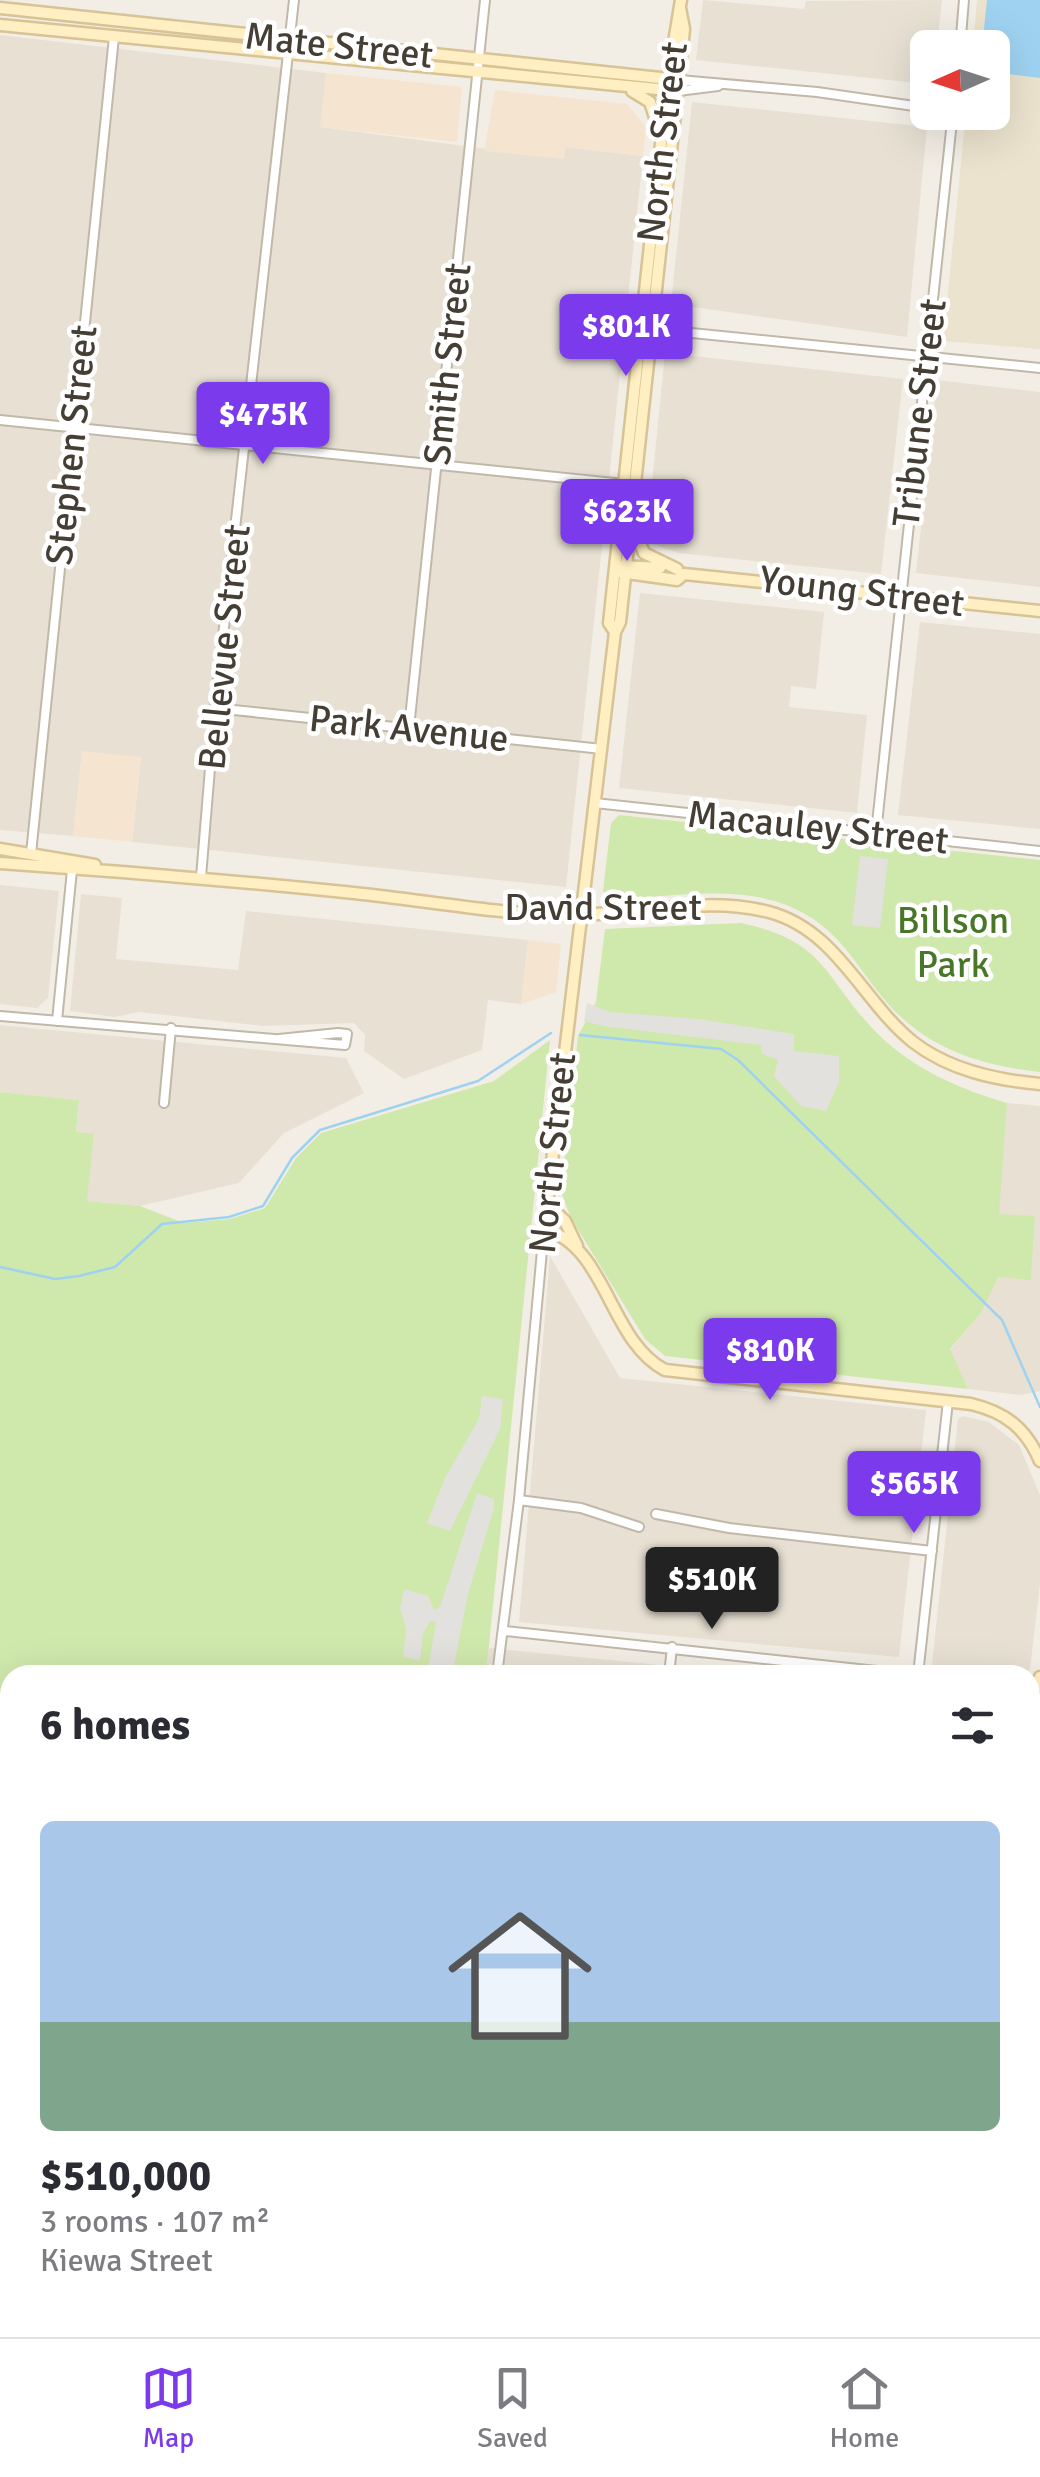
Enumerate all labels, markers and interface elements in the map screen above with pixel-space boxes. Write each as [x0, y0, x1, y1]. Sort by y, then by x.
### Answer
street label: Mate Street [243, 12, 435, 79]
north arrow [910, 30, 1010, 130]
map controls [910, 30, 1010, 130]
street label: North Street [627, 39, 698, 245]
street label: Smith Street [414, 261, 481, 467]
pin: $801K [556, 294, 696, 379]
street label: Tribune Street [882, 296, 957, 530]
text: $801K [582, 307, 670, 346]
street label: Stephen Street [36, 323, 107, 567]
pin: $475K [193, 382, 333, 467]
text: $475K [219, 395, 307, 434]
pin: $623K [557, 479, 697, 564]
text: $623K [583, 492, 671, 531]
street label: Bellevue Street [188, 522, 261, 772]
street label: Young Street [757, 556, 967, 627]
street label: Park Avenue [307, 695, 511, 762]
street label: Macauley Street [685, 790, 951, 865]
street label: David Street [504, 884, 702, 931]
park label: Billson Park [897, 897, 1009, 988]
street label: North Street [519, 1050, 586, 1256]
pin: $810K [700, 1318, 840, 1403]
text: $810K [726, 1331, 814, 1370]
pin: $565K [844, 1451, 984, 1536]
text: $565K [870, 1464, 958, 1503]
pin: $510K [642, 1547, 782, 1632]
text: $510K [668, 1560, 756, 1599]
icon: filters [945, 1698, 1000, 1753]
text: 6 homes [40, 1700, 190, 1751]
icon: home [430, 1886, 610, 2066]
text: $510,000 [40, 2151, 211, 2202]
text: 3 rooms · 107 m² [40, 2202, 270, 2241]
text: Kiewa Street [40, 2241, 213, 2280]
tab: Map [141, 2361, 196, 2455]
tab: Saved [477, 2361, 548, 2455]
tab: Home [829, 2361, 899, 2455]

